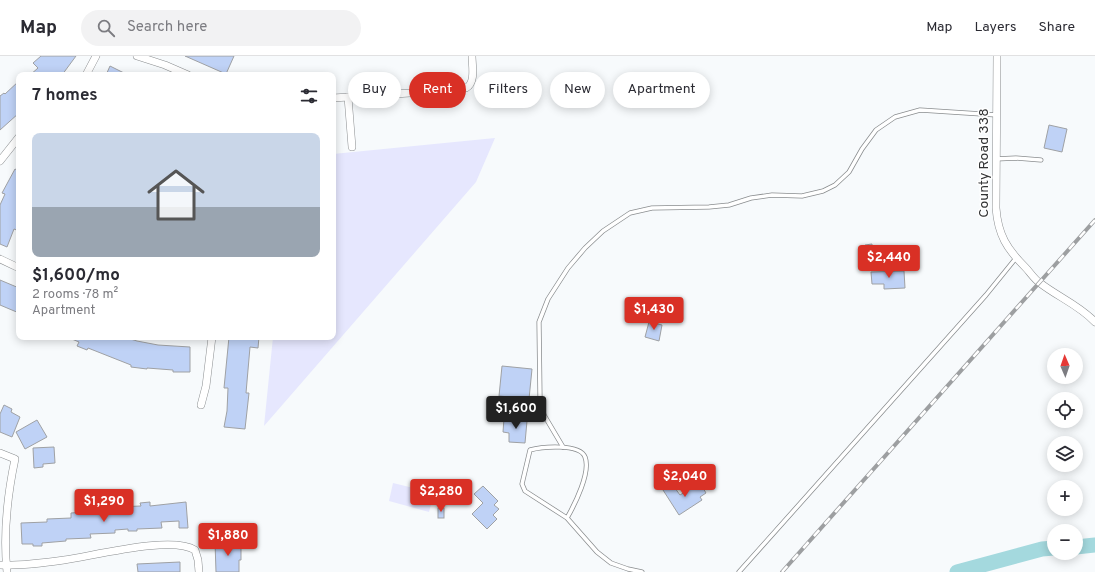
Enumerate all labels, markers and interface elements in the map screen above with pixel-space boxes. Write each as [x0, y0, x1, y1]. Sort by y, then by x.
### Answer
search box [81, 10, 361, 46]
text: Map [20, 16, 57, 40]
icon: search [95, 17, 117, 39]
text: Search here [127, 18, 207, 37]
text: Map [926, 19, 952, 36]
text: Layers [974, 19, 1016, 36]
text: Share [1038, 19, 1075, 36]
chip: Buy [348, 72, 401, 108]
chip: Rent [409, 72, 466, 108]
chip: Filters [474, 72, 542, 108]
chip: New [550, 72, 605, 108]
chip: Apartment [613, 72, 710, 108]
text: 7 homes [32, 85, 98, 107]
icon: filters [298, 85, 320, 107]
street label: County Road 338 [976, 108, 993, 218]
icon: home [140, 159, 212, 231]
pin: $2,440 [856, 245, 922, 279]
text: $2,440 [867, 250, 911, 266]
text: $1,600/mo [32, 265, 120, 287]
text: 2 rooms · 78 m² [32, 287, 118, 303]
pin: $1,430 [621, 297, 687, 331]
text: $1,430 [634, 302, 674, 318]
text: Apartment [32, 303, 95, 319]
north arrow [1047, 348, 1083, 384]
map controls [1047, 348, 1083, 560]
button: locate [1047, 392, 1083, 428]
pin: $1,600 [483, 396, 549, 430]
text: $1,600 [495, 401, 537, 417]
button: layers [1047, 436, 1083, 472]
pin: $2,040 [652, 464, 718, 498]
text: $2,040 [663, 469, 707, 485]
pin: $2,280 [408, 479, 474, 513]
button: + [1047, 480, 1083, 516]
text: $2,280 [419, 484, 463, 500]
pin: $1,290 [71, 489, 137, 523]
text: $1,290 [84, 494, 124, 510]
pin: $1,880 [195, 523, 261, 557]
button: − [1047, 524, 1083, 560]
text: $1,880 [207, 528, 249, 544]

